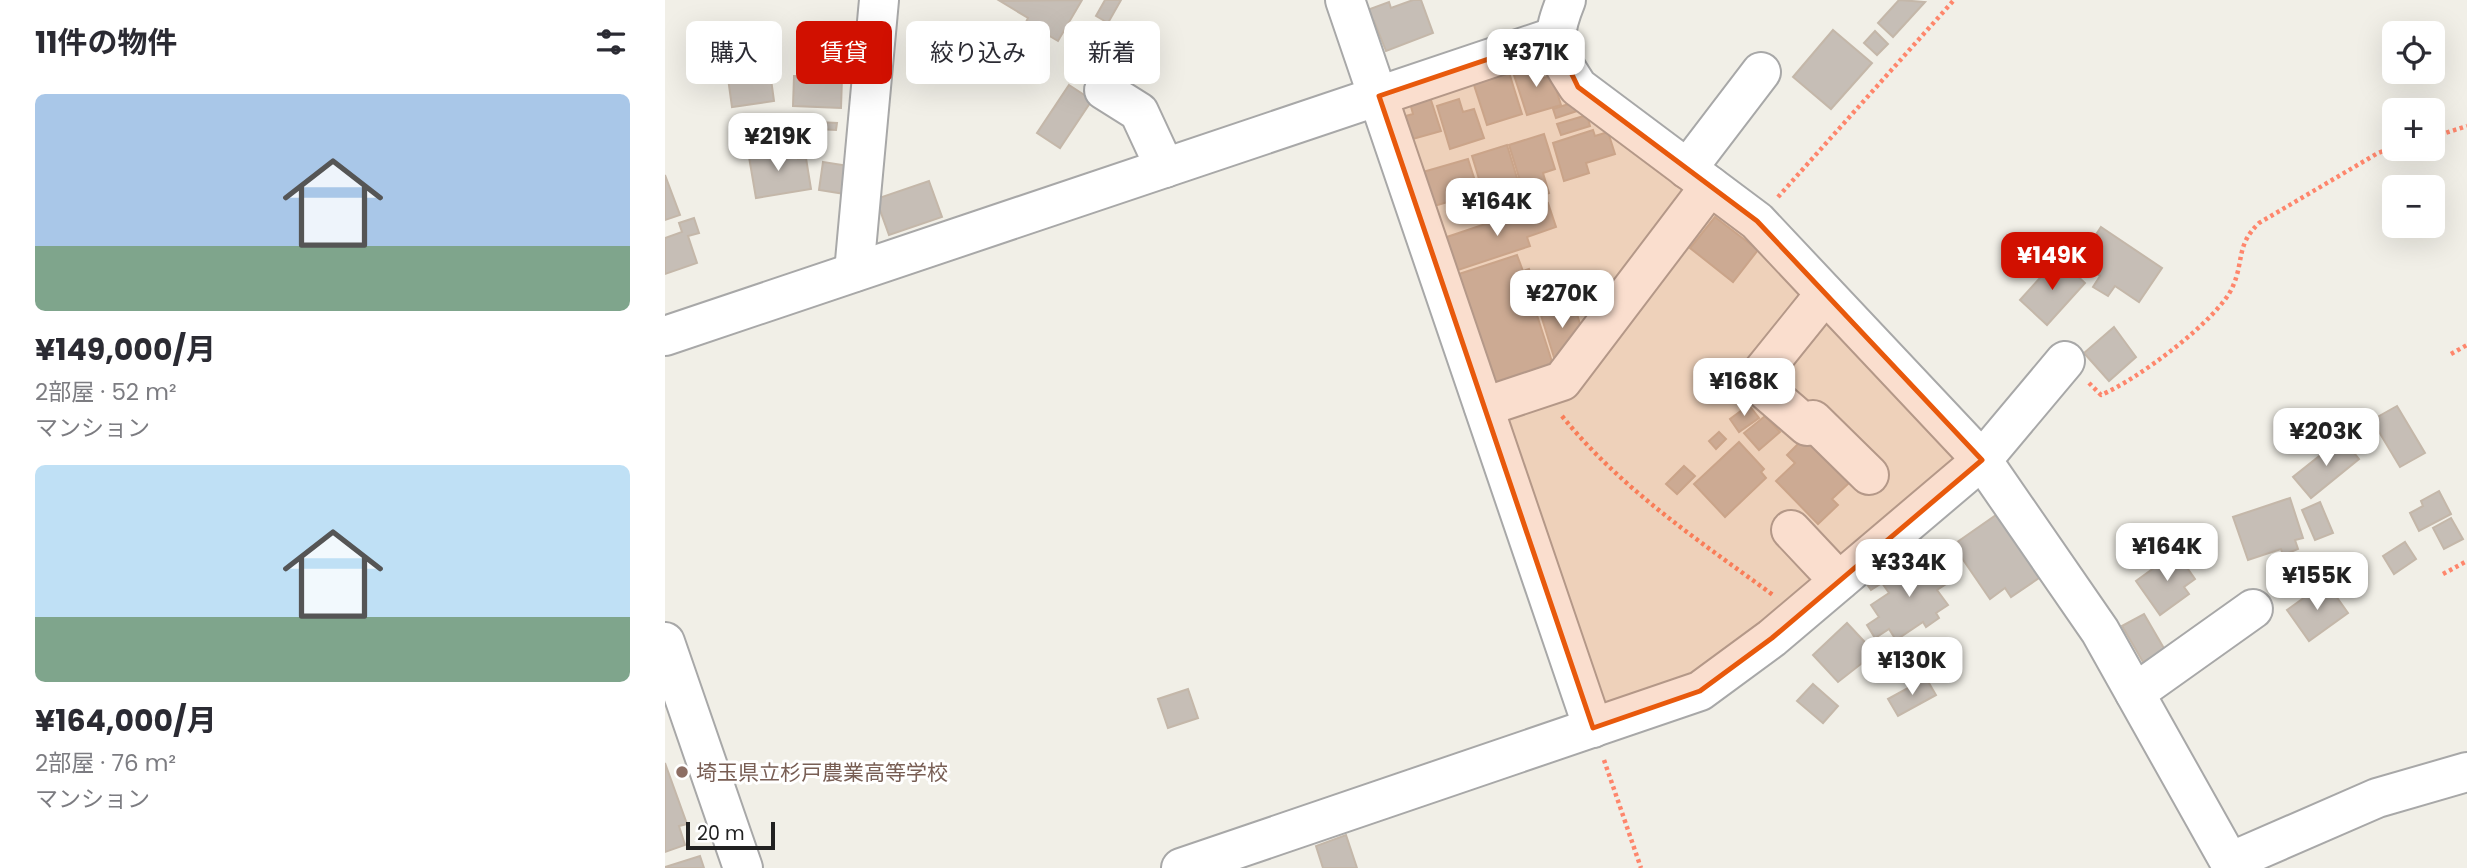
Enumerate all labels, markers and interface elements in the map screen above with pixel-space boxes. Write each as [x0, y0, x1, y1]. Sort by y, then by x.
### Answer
text: 11件の物件 [35, 21, 178, 64]
chip: 購入 [686, 21, 782, 84]
chip: 賃貸 [796, 21, 892, 84]
chip: 絞り込み [906, 21, 1050, 84]
chip: 新着 [1064, 21, 1160, 84]
map controls [2382, 21, 2445, 238]
button: locate [2382, 21, 2445, 84]
icon: filters [592, 23, 630, 61]
pin: ¥371K [1487, 29, 1585, 89]
text: ¥371K [1503, 36, 1569, 68]
button: + [2382, 98, 2445, 161]
pin: ¥219K [729, 114, 827, 173]
text: ¥219K [744, 120, 812, 152]
icon: home [270, 140, 396, 266]
button: − [2382, 175, 2445, 238]
pin: ¥164K [1448, 178, 1546, 238]
text: ¥164K [1462, 185, 1532, 217]
pin: ¥149K [2003, 232, 2101, 292]
text: ¥149K [2017, 239, 2087, 271]
pin: ¥270K [1513, 270, 1611, 330]
text: ¥270K [1526, 277, 1598, 309]
text: ¥149,000/月 [35, 328, 216, 371]
pin: ¥168K [1695, 358, 1793, 418]
text: ¥168K [1709, 365, 1779, 397]
text: 2部屋 · 52 m² [35, 376, 176, 408]
pin: ¥203K [2277, 408, 2375, 468]
text: マンション [35, 412, 150, 444]
text: ¥203K [2289, 415, 2363, 447]
icon: home [270, 511, 396, 637]
pin: ¥164K [2118, 524, 2216, 583]
text: ¥164K [2132, 530, 2202, 562]
pin: ¥334K [1860, 540, 1958, 599]
text: ¥334K [1872, 546, 1946, 578]
pin: ¥155K [2268, 552, 2366, 612]
text: ¥155K [2282, 559, 2352, 591]
pin: ¥130K [1863, 638, 1961, 697]
text: ¥130K [1877, 644, 1947, 676]
text: ¥164,000/月 [35, 699, 217, 742]
text: 2部屋 · 76 m² [35, 747, 176, 779]
place label: 埼玉県立杉戸農業高等学校 [696, 758, 948, 787]
marker: 埼玉県立杉戸農業高等学校 [674, 764, 690, 780]
text: マンション [35, 783, 150, 815]
scale bar [686, 819, 775, 851]
text: 20 m [697, 820, 745, 847]

